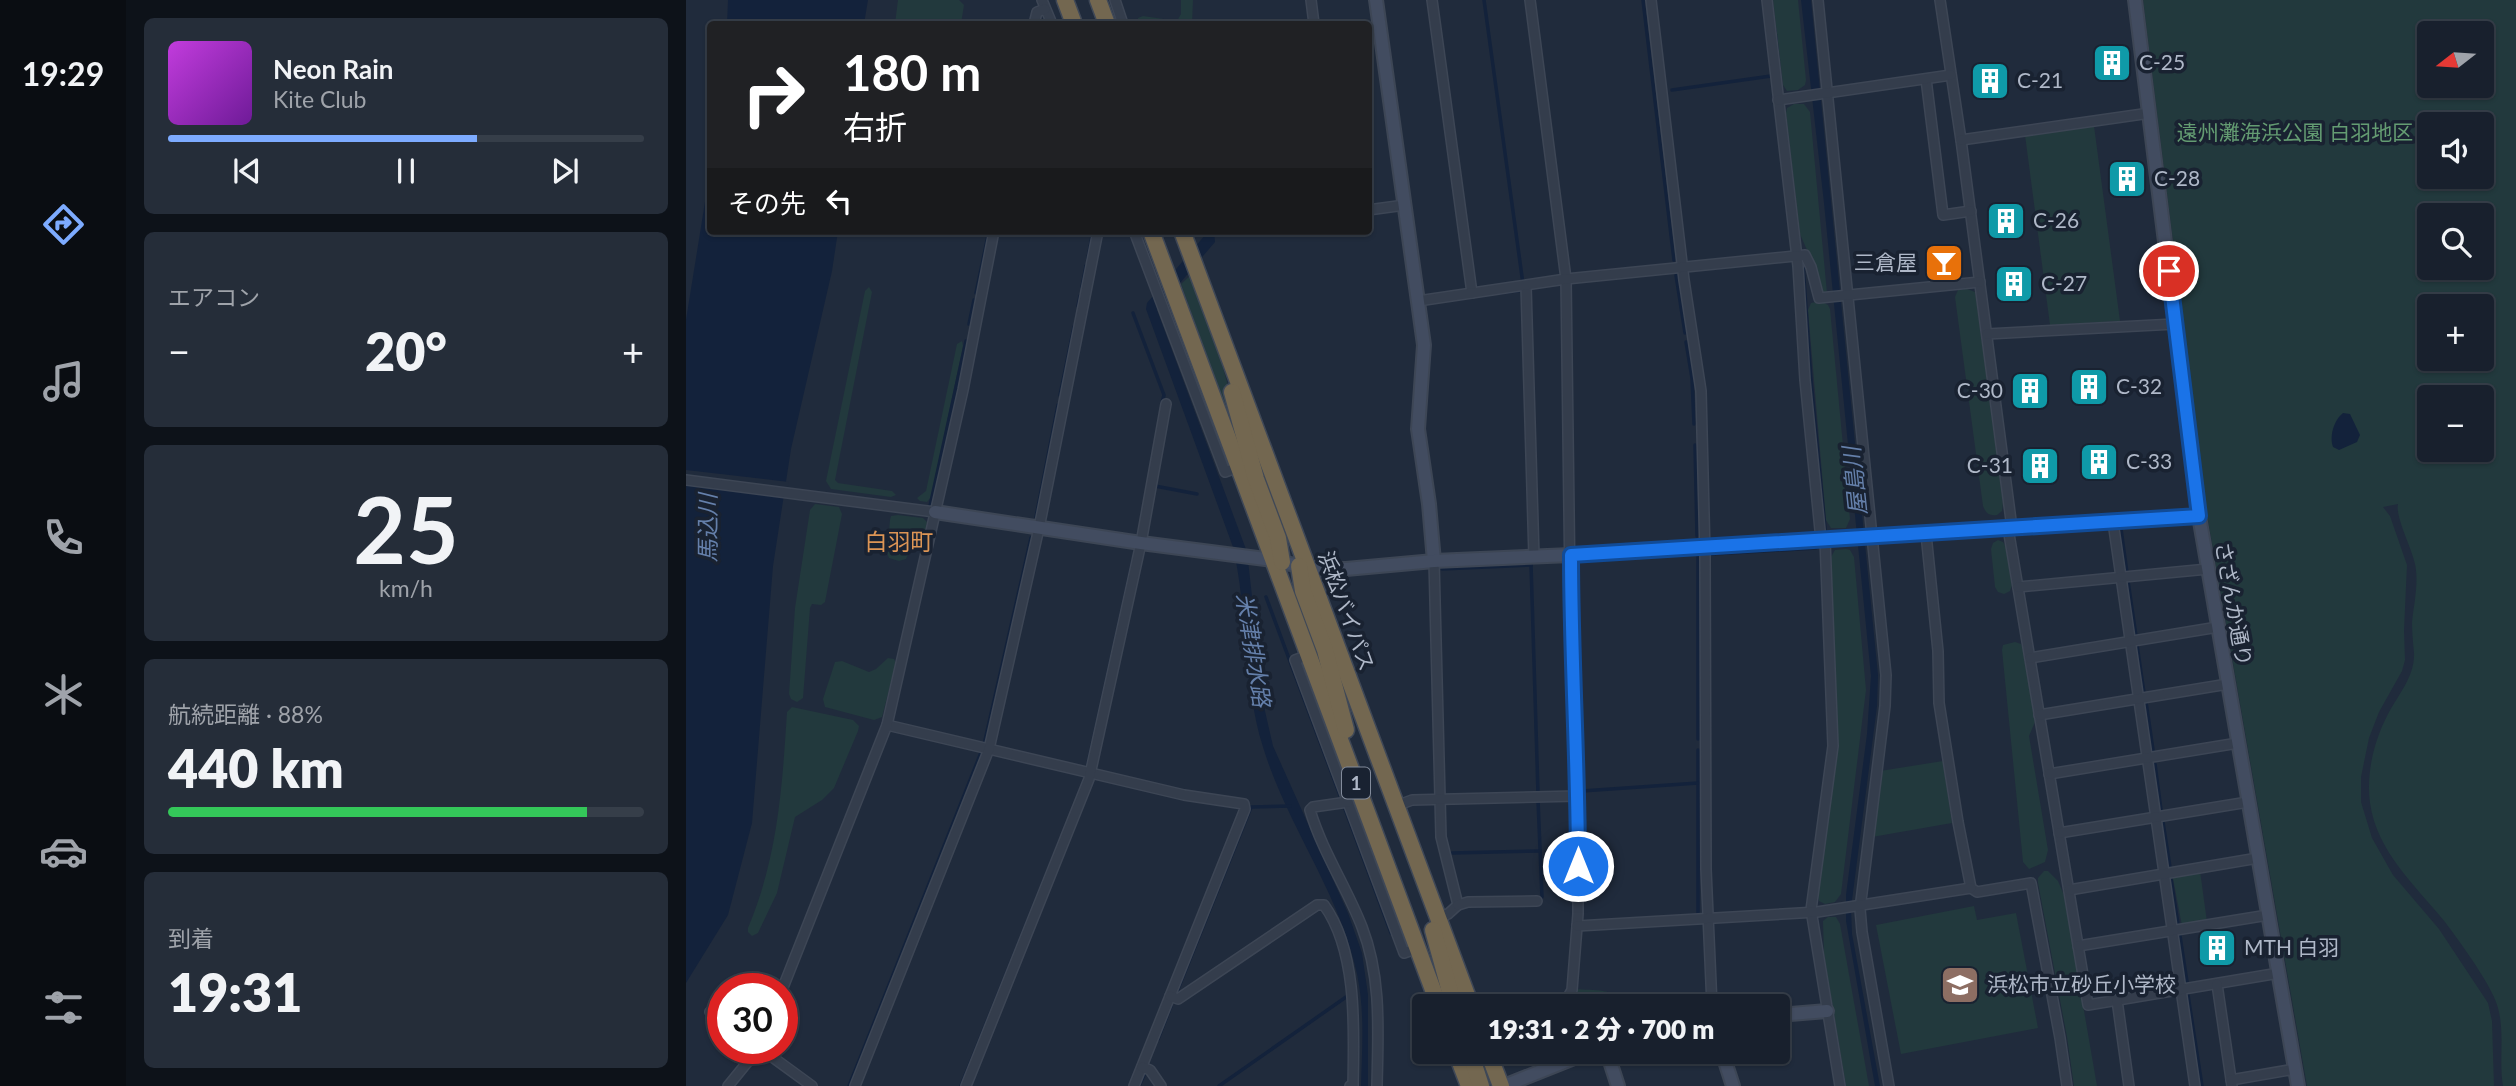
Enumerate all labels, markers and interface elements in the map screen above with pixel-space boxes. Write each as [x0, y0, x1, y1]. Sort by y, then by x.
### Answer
north arrow [2417, 21, 2494, 98]
map controls [2417, 21, 2494, 462]
building icon: C-25 [2091, 42, 2133, 84]
text: 180 m [843, 43, 981, 101]
icon: right [728, 49, 819, 140]
place label: C-25 [2139, 49, 2185, 74]
text: Neon Rain [273, 53, 393, 85]
text: 19:29 [22, 54, 104, 93]
building icon: C-21 [1969, 60, 2011, 102]
place label: C-21 [2017, 67, 2063, 92]
text: Kite Club [273, 85, 366, 113]
text: 右折 [843, 107, 907, 146]
button: sound [2417, 112, 2494, 189]
park label: 遠州灘海浜公園 白羽地区 [2177, 119, 2413, 144]
icon: previous [228, 152, 266, 190]
icon: pause [387, 152, 425, 190]
icon: next [546, 152, 584, 190]
building icon: C-28 [2106, 158, 2148, 200]
place label: C-28 [2154, 165, 2200, 190]
icon: left [820, 182, 858, 220]
text: その先 [728, 187, 806, 219]
icon: directions [39, 200, 88, 249]
building icon: C-26 [1985, 200, 2027, 242]
button: search [2417, 203, 2494, 280]
place label: C-26 [2033, 207, 2079, 232]
pin [2139, 241, 2199, 301]
bar icon: 三倉屋 [1923, 242, 1965, 284]
place label: 三倉屋 [1854, 249, 1917, 274]
icon: arrive [2150, 252, 2188, 290]
building icon: C-27 [1993, 263, 2035, 305]
place label: C-27 [2041, 270, 2087, 295]
text: エアコン [168, 283, 260, 311]
button: + [2417, 294, 2494, 371]
text: 20° [365, 320, 447, 382]
text: − [168, 328, 190, 374]
text: + [622, 328, 644, 374]
icon: music [39, 357, 88, 406]
building icon: C-32 [2068, 366, 2110, 408]
building icon: C-30 [2009, 370, 2051, 412]
place label: C-32 [2116, 373, 2162, 398]
place label: C-30 [1957, 377, 2003, 402]
button: − [2417, 385, 2494, 462]
building icon: C-33 [2078, 441, 2120, 483]
water label: 屋島川 [1836, 442, 1872, 517]
building icon: C-31 [2019, 445, 2061, 487]
place label: C-33 [2126, 448, 2172, 473]
place label: C-31 [1967, 452, 2013, 477]
text: 25 [353, 474, 459, 583]
water label: 馬込川 [693, 491, 721, 563]
icon: phone [39, 513, 88, 562]
district label: 白羽町 [865, 527, 934, 555]
street label: さざんか通り [2211, 540, 2258, 668]
street label: 浜松バイパス [1314, 547, 1381, 674]
text: km/h [379, 574, 433, 602]
water label: 米津排水路 [1231, 591, 1277, 711]
icon: climate [39, 670, 88, 719]
text: 航続距離 · 88% [168, 700, 323, 728]
text: 440 km [168, 737, 344, 799]
road number: 1 [1342, 768, 1370, 798]
icon: car [39, 827, 88, 876]
position arrow [1541, 829, 1615, 903]
text: 到着 [168, 924, 214, 952]
building icon: MTH 白羽 [2196, 927, 2238, 969]
place label: MTH 白羽 [2244, 934, 2339, 959]
text: 19:31 [168, 961, 302, 1023]
school or university icon: 浜松市立砂丘小学校 [1939, 964, 1981, 1006]
place label: 浜松市立砂丘小学校 [1987, 971, 2176, 996]
speed limit sign: 30 [707, 973, 798, 1064]
icon: filters [39, 983, 88, 1032]
text: 19:31 · 2 分 · 700 m [1488, 1013, 1714, 1045]

